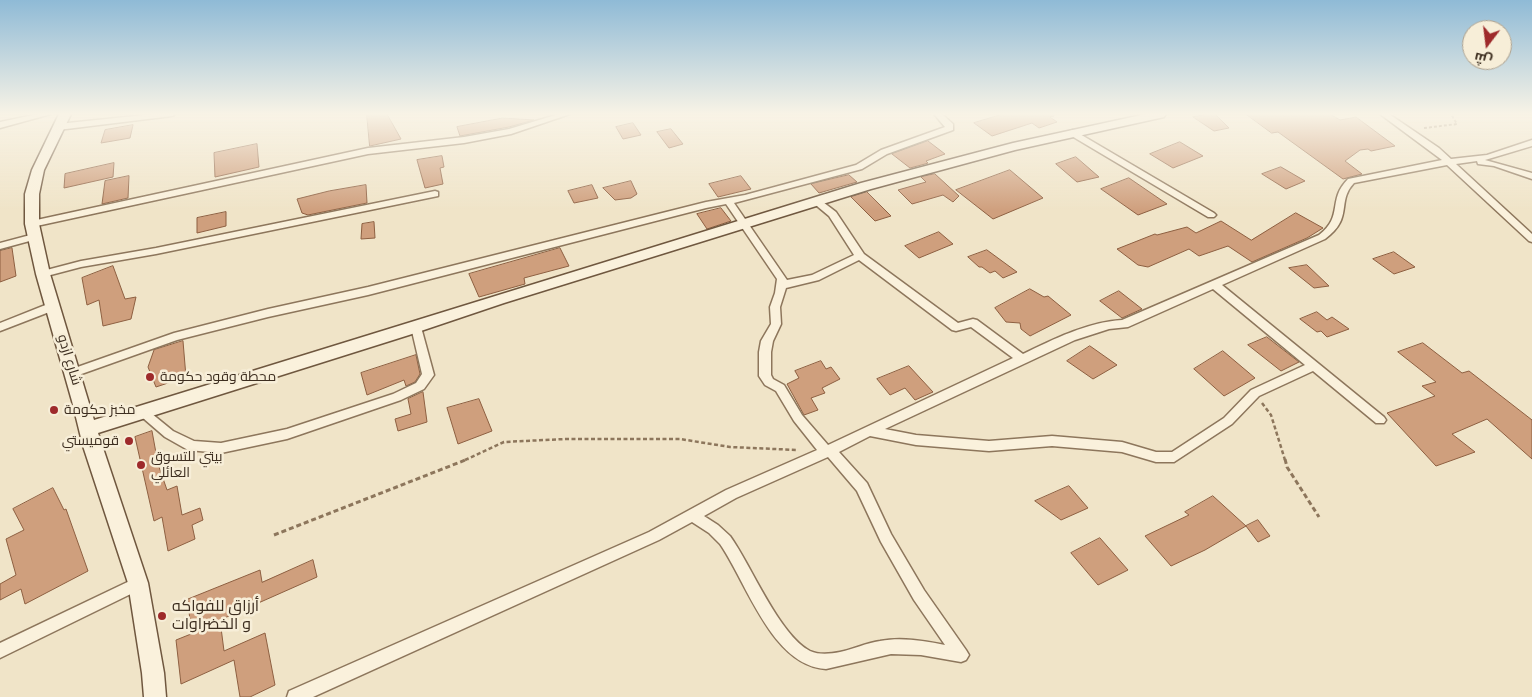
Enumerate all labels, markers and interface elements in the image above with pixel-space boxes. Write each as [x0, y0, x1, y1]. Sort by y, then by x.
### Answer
north arrow [1462, 20, 1512, 70]
text: ش [1473, 49, 1494, 69]
street label: شارع ازدو [53, 332, 85, 388]
place label: محطة وقود حكومة [160, 369, 276, 385]
marker: محطة وقود حكومة [144, 371, 156, 383]
place label: مخبز حكومة [64, 402, 135, 418]
marker: مخبز حكومة [48, 404, 60, 416]
place label: قوميستي [62, 433, 119, 449]
marker: قوميستي [123, 435, 135, 447]
place label: بيتي للتسوق العائلي [151, 449, 222, 482]
marker: بيتي للتسوق العائلي [135, 459, 147, 471]
place label: أرزاق للفواكه و الخضراوات [172, 597, 259, 635]
marker: أرزاق للفواكه و الخضراوات [156, 610, 168, 622]

